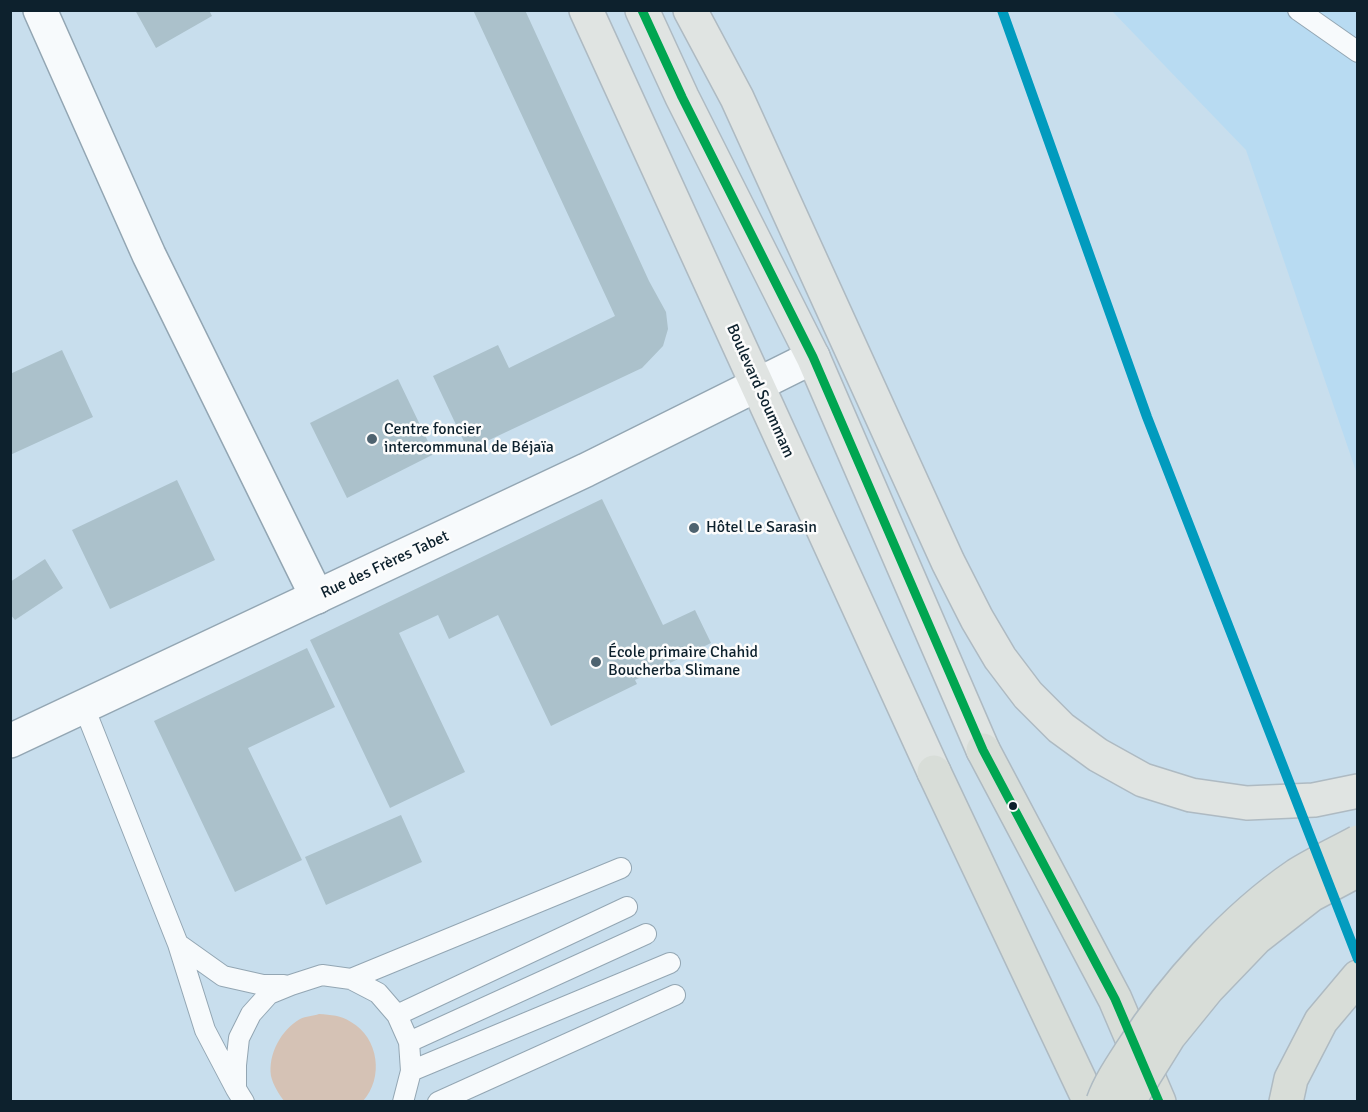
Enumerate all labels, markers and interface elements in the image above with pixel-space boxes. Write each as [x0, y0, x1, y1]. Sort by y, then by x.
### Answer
street label: Boulevard Soummam [722, 321, 798, 461]
place label: Centre foncier intercommunal de Béjaïa [384, 420, 554, 458]
marker: Centre foncier intercommunal de Béjaïa [365, 432, 379, 446]
place label: Hôtel Le Sarasin [706, 518, 817, 538]
marker: Hôtel Le Sarasin [687, 521, 701, 535]
street label: Rue des Frères Tabet [318, 527, 452, 603]
place label: École primaire Chahid Boucherba Slimane [608, 643, 758, 681]
marker: École primaire Chahid Boucherba Slimane [589, 655, 603, 669]
unlabelled marker [1007, 800, 1019, 812]

